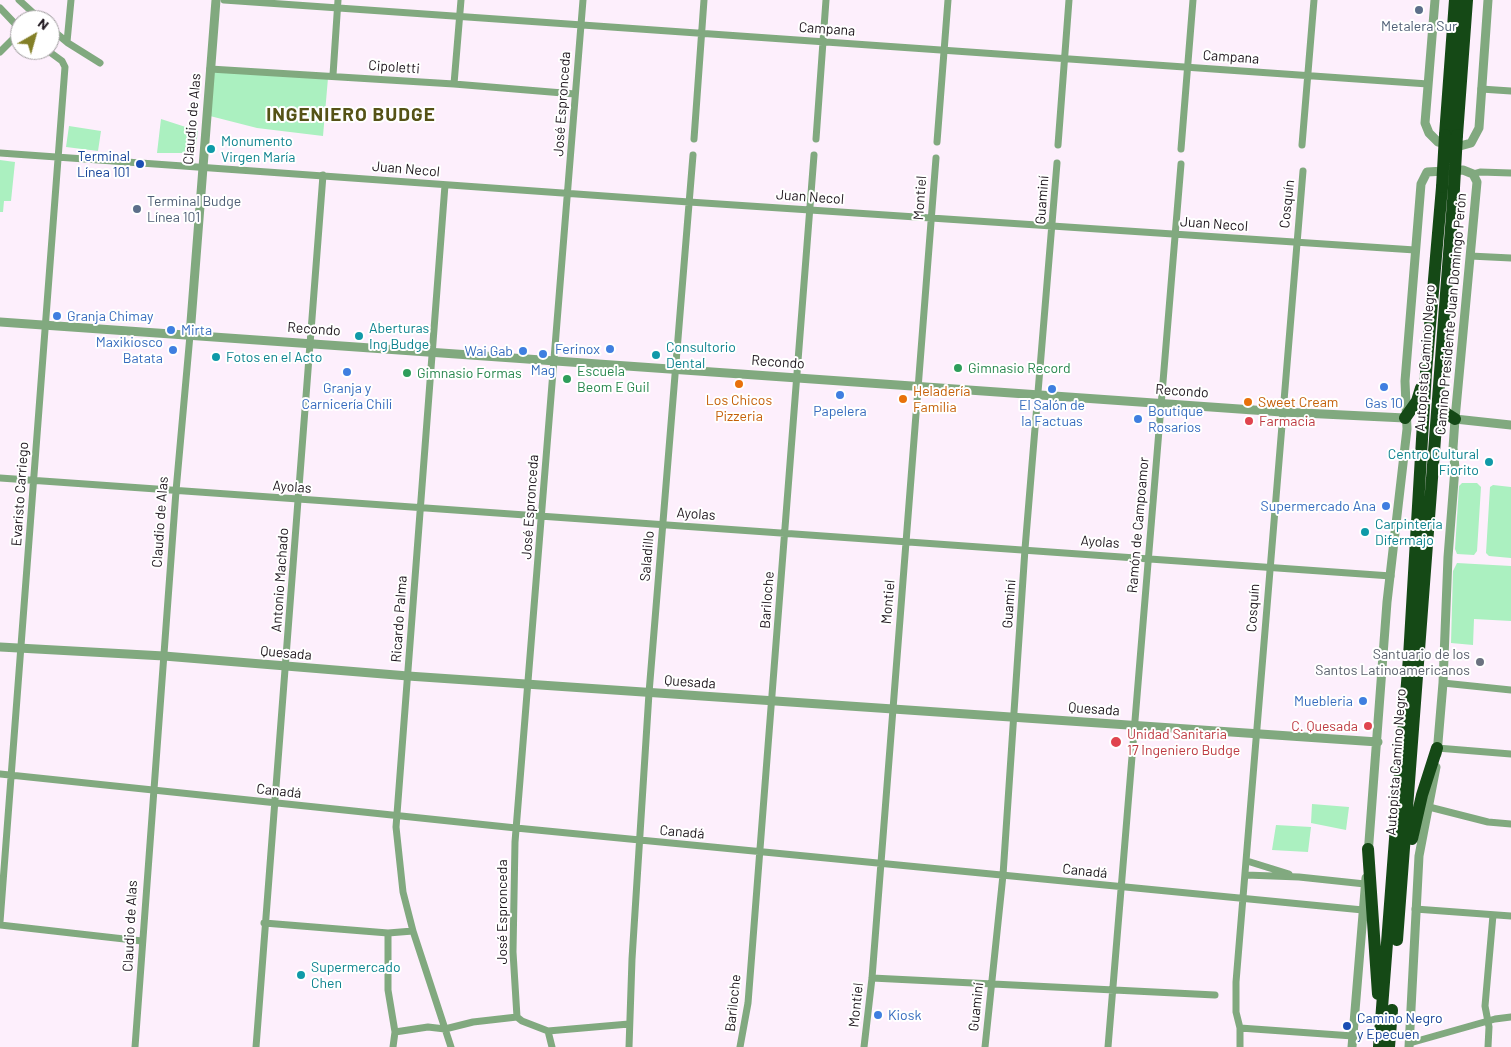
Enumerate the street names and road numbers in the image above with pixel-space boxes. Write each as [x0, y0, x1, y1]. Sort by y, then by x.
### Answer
street label: Campana [798, 19, 856, 39]
street label: Campana [1202, 47, 1260, 67]
street label: José Espronceda [550, 51, 574, 157]
street label: Cipoletti [368, 57, 420, 77]
street label: Claudio de Alas [180, 73, 204, 165]
street label: Juan Necol [371, 158, 441, 180]
street label: Montiel [910, 175, 930, 221]
street label: Guaminí [1032, 175, 1052, 225]
street label: Cosquín [1276, 179, 1298, 229]
street label: Juan Necol [775, 186, 845, 208]
street label: Camino Presidente Juan Domingo Perón [1432, 192, 1470, 436]
street label: Juan Necol [1179, 213, 1249, 235]
street label: Autopista Camino Negro [1411, 284, 1439, 432]
street label: Recondo [287, 319, 341, 339]
street label: Recondo [751, 352, 805, 372]
street label: Recondo [1155, 381, 1209, 401]
street label: Evaristo Carriego [8, 441, 32, 547]
street label: José Espronceda [518, 454, 542, 560]
street label: Ramón de Campoamor [1124, 456, 1152, 594]
street label: Claudio de Alas [148, 476, 172, 568]
street label: Ayolas [272, 477, 312, 497]
street label: Ayolas [676, 504, 716, 524]
street label: Antonio Machado [268, 527, 292, 633]
street label: Saladillo [636, 530, 658, 582]
street label: Ayolas [1080, 532, 1120, 552]
street label: Bariloche [757, 571, 777, 629]
street label: Ricardo Palma [388, 575, 410, 663]
street label: Montiel [878, 579, 898, 625]
street label: Guaminí [999, 579, 1019, 629]
street label: Cosquín [1243, 583, 1263, 633]
street label: Quesada [260, 642, 312, 664]
street label: Quesada [664, 672, 716, 692]
street label: Autopista Camino Negro [1382, 688, 1410, 836]
street label: Quesada [1068, 699, 1120, 719]
street label: Canadá [256, 780, 302, 802]
street label: Canadá [659, 822, 705, 842]
street label: José Espronceda [494, 859, 510, 965]
street label: Canadá [1062, 860, 1108, 882]
street label: Claudio de Alas [119, 880, 141, 972]
street label: Bariloche [722, 974, 744, 1032]
street label: Montiel [845, 982, 867, 1028]
street label: Guaminí [965, 982, 987, 1032]

